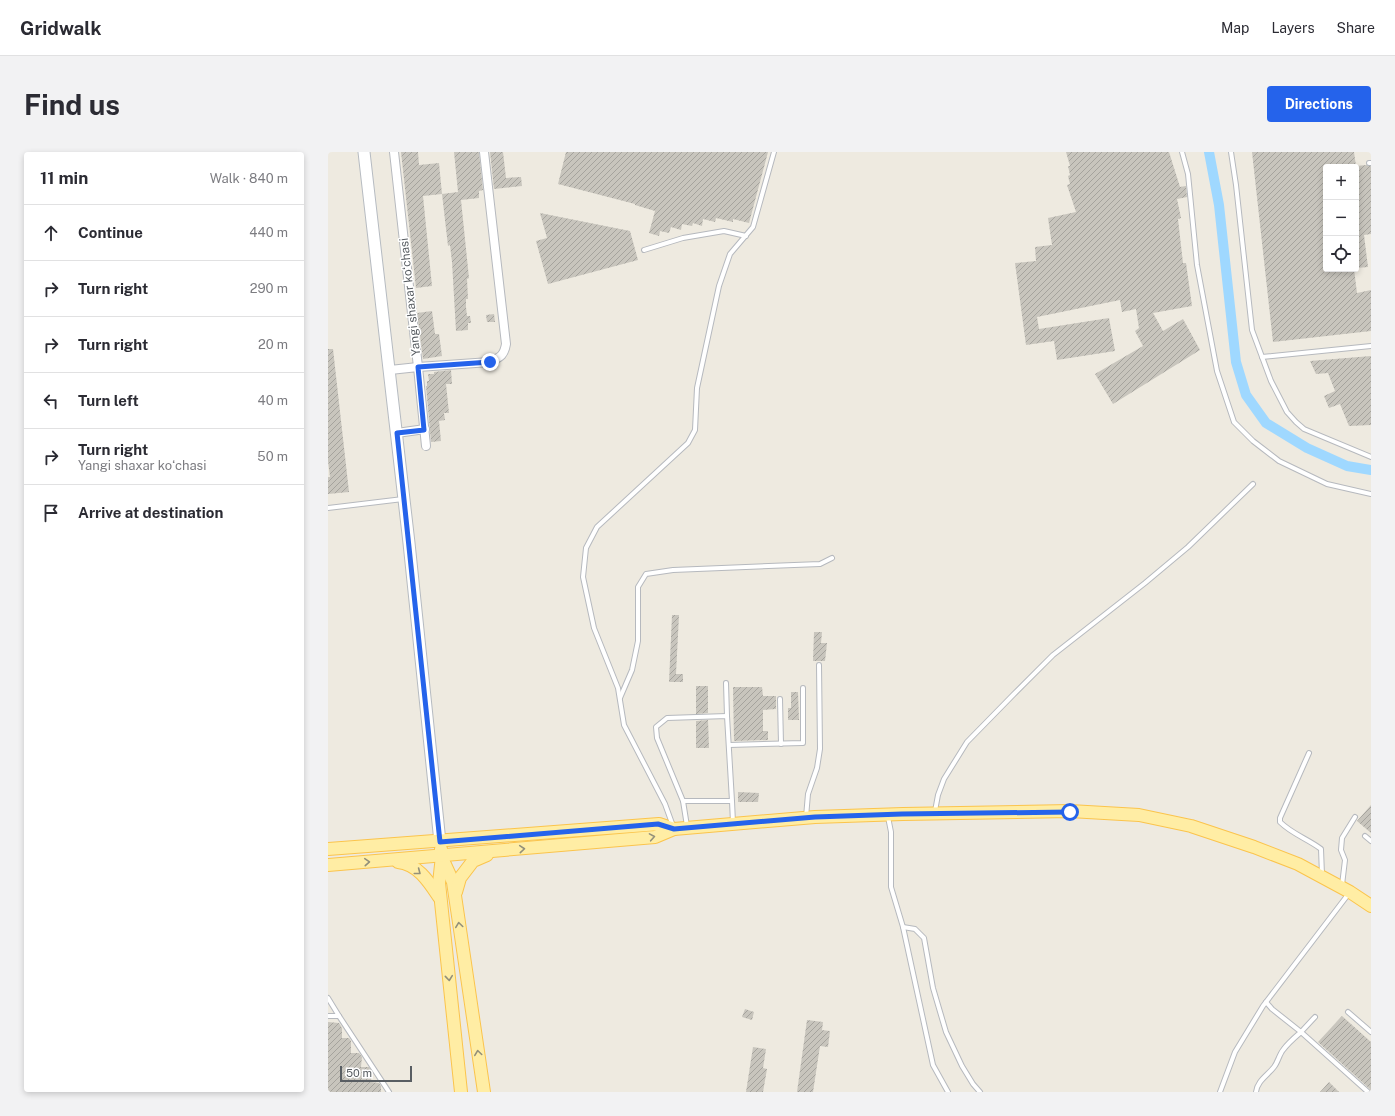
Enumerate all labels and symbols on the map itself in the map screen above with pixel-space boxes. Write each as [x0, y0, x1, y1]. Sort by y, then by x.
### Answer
street label: Yangi shaxar koʻchasi [397, 237, 423, 357]
route end [481, 353, 499, 371]
route start [1061, 803, 1079, 821]
one-way arrow [649, 833, 655, 841]
one-way arrow [519, 844, 525, 853]
one-way arrow [364, 858, 370, 867]
one-way arrow [414, 867, 421, 874]
one-way arrow [455, 922, 464, 928]
one-way arrow [444, 975, 453, 981]
one-way arrow [474, 1050, 483, 1056]
scale bar [340, 1064, 412, 1083]

